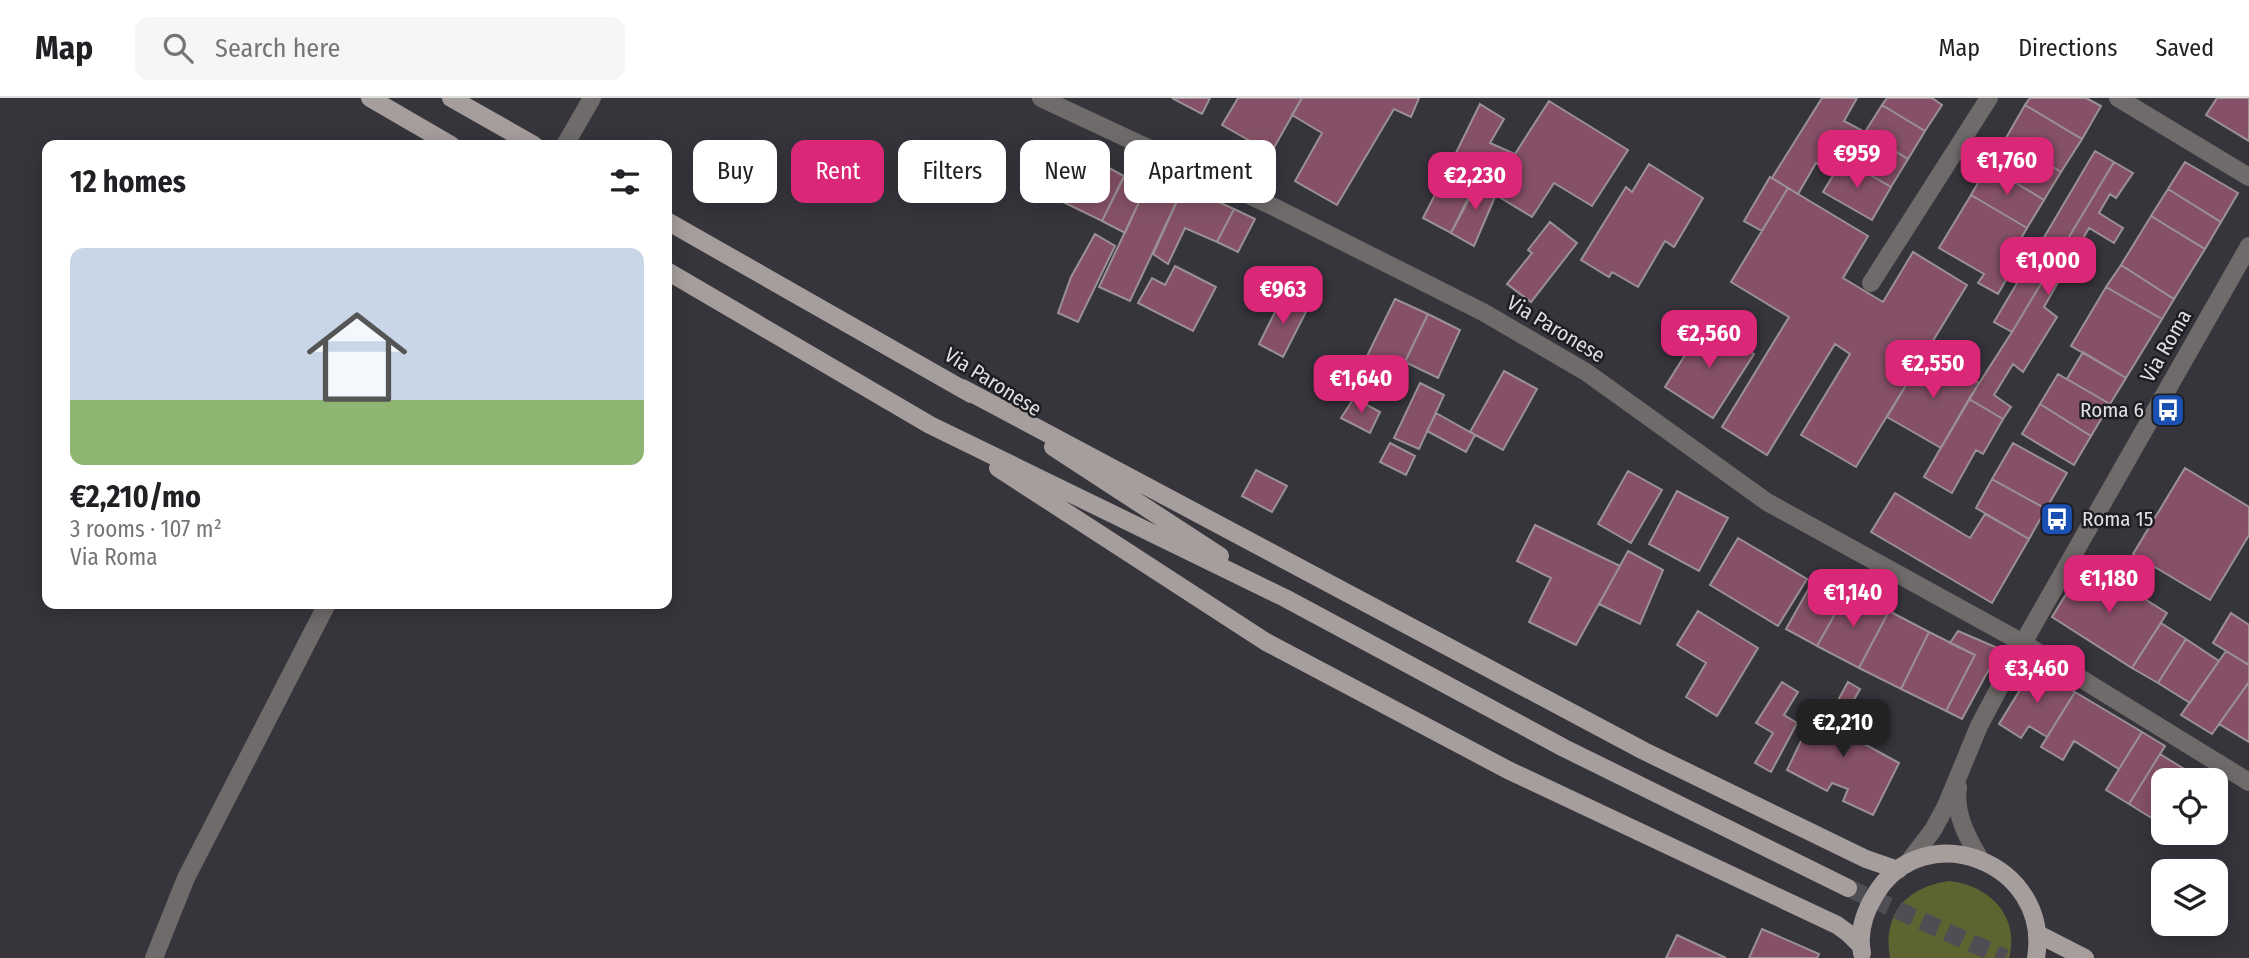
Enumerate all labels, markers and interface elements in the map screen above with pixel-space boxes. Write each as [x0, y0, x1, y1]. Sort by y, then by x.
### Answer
search box [135, 17, 625, 80]
text: Map [35, 28, 93, 68]
icon: search [159, 29, 197, 67]
text: Search here [215, 33, 340, 64]
text: Map [1939, 34, 1980, 62]
text: Directions [2018, 34, 2117, 62]
text: Saved [2155, 34, 2214, 62]
pin: €959 [1816, 130, 1898, 190]
pin: €1,760 [1950, 138, 2064, 197]
text: €959 [1834, 139, 1880, 167]
chip: Buy [693, 140, 777, 203]
chip: Rent [791, 140, 884, 203]
chip: Filters [898, 140, 1006, 203]
chip: New [1020, 140, 1110, 203]
chip: Apartment [1124, 140, 1276, 203]
text: €1,760 [1977, 146, 2037, 174]
pin: €2,230 [1418, 152, 1532, 212]
text: €2,230 [1444, 161, 1506, 189]
icon: filters [606, 163, 644, 201]
text: 12 homes [70, 164, 186, 200]
pin: €1,000 [1991, 238, 2105, 297]
text: €1,000 [2016, 246, 2080, 274]
pin: €963 [1242, 266, 1324, 326]
text: €963 [1260, 275, 1306, 303]
street label: Via Paronese [1502, 290, 1610, 368]
icon: home [294, 294, 420, 420]
street label: Via Roma [2135, 305, 2197, 387]
pin: €2,560 [1652, 310, 1766, 370]
text: €2,560 [1677, 319, 1741, 347]
pin: €2,550 [1876, 341, 1990, 400]
street label: Via Paronese [939, 342, 1047, 422]
text: €2,550 [1901, 349, 1965, 377]
pin: €1,640 [1304, 356, 1418, 415]
text: €1,640 [1330, 364, 1392, 392]
bus stop icon: Roma 6 [2149, 391, 2187, 429]
place label: Roma 6 [2080, 397, 2144, 423]
text: €2,210/mo [70, 479, 201, 515]
bus stop icon: Roma 15 [2038, 500, 2076, 538]
place label: Roma 15 [2082, 506, 2153, 532]
text: 3 rooms · 107 m² [70, 515, 222, 543]
text: Via Roma [70, 543, 157, 571]
pin: €1,180 [2052, 556, 2166, 615]
text: €1,180 [2080, 564, 2138, 592]
pin: €1,140 [1796, 570, 1910, 629]
text: €1,140 [1824, 578, 1882, 606]
pin: €3,460 [1980, 646, 2094, 705]
text: €3,460 [2005, 654, 2069, 682]
pin: €2,210 [1786, 700, 1900, 759]
text: €2,210 [1813, 708, 1873, 736]
map controls [2151, 768, 2228, 936]
button: locate [2151, 768, 2228, 845]
button: layers [2151, 859, 2228, 936]

